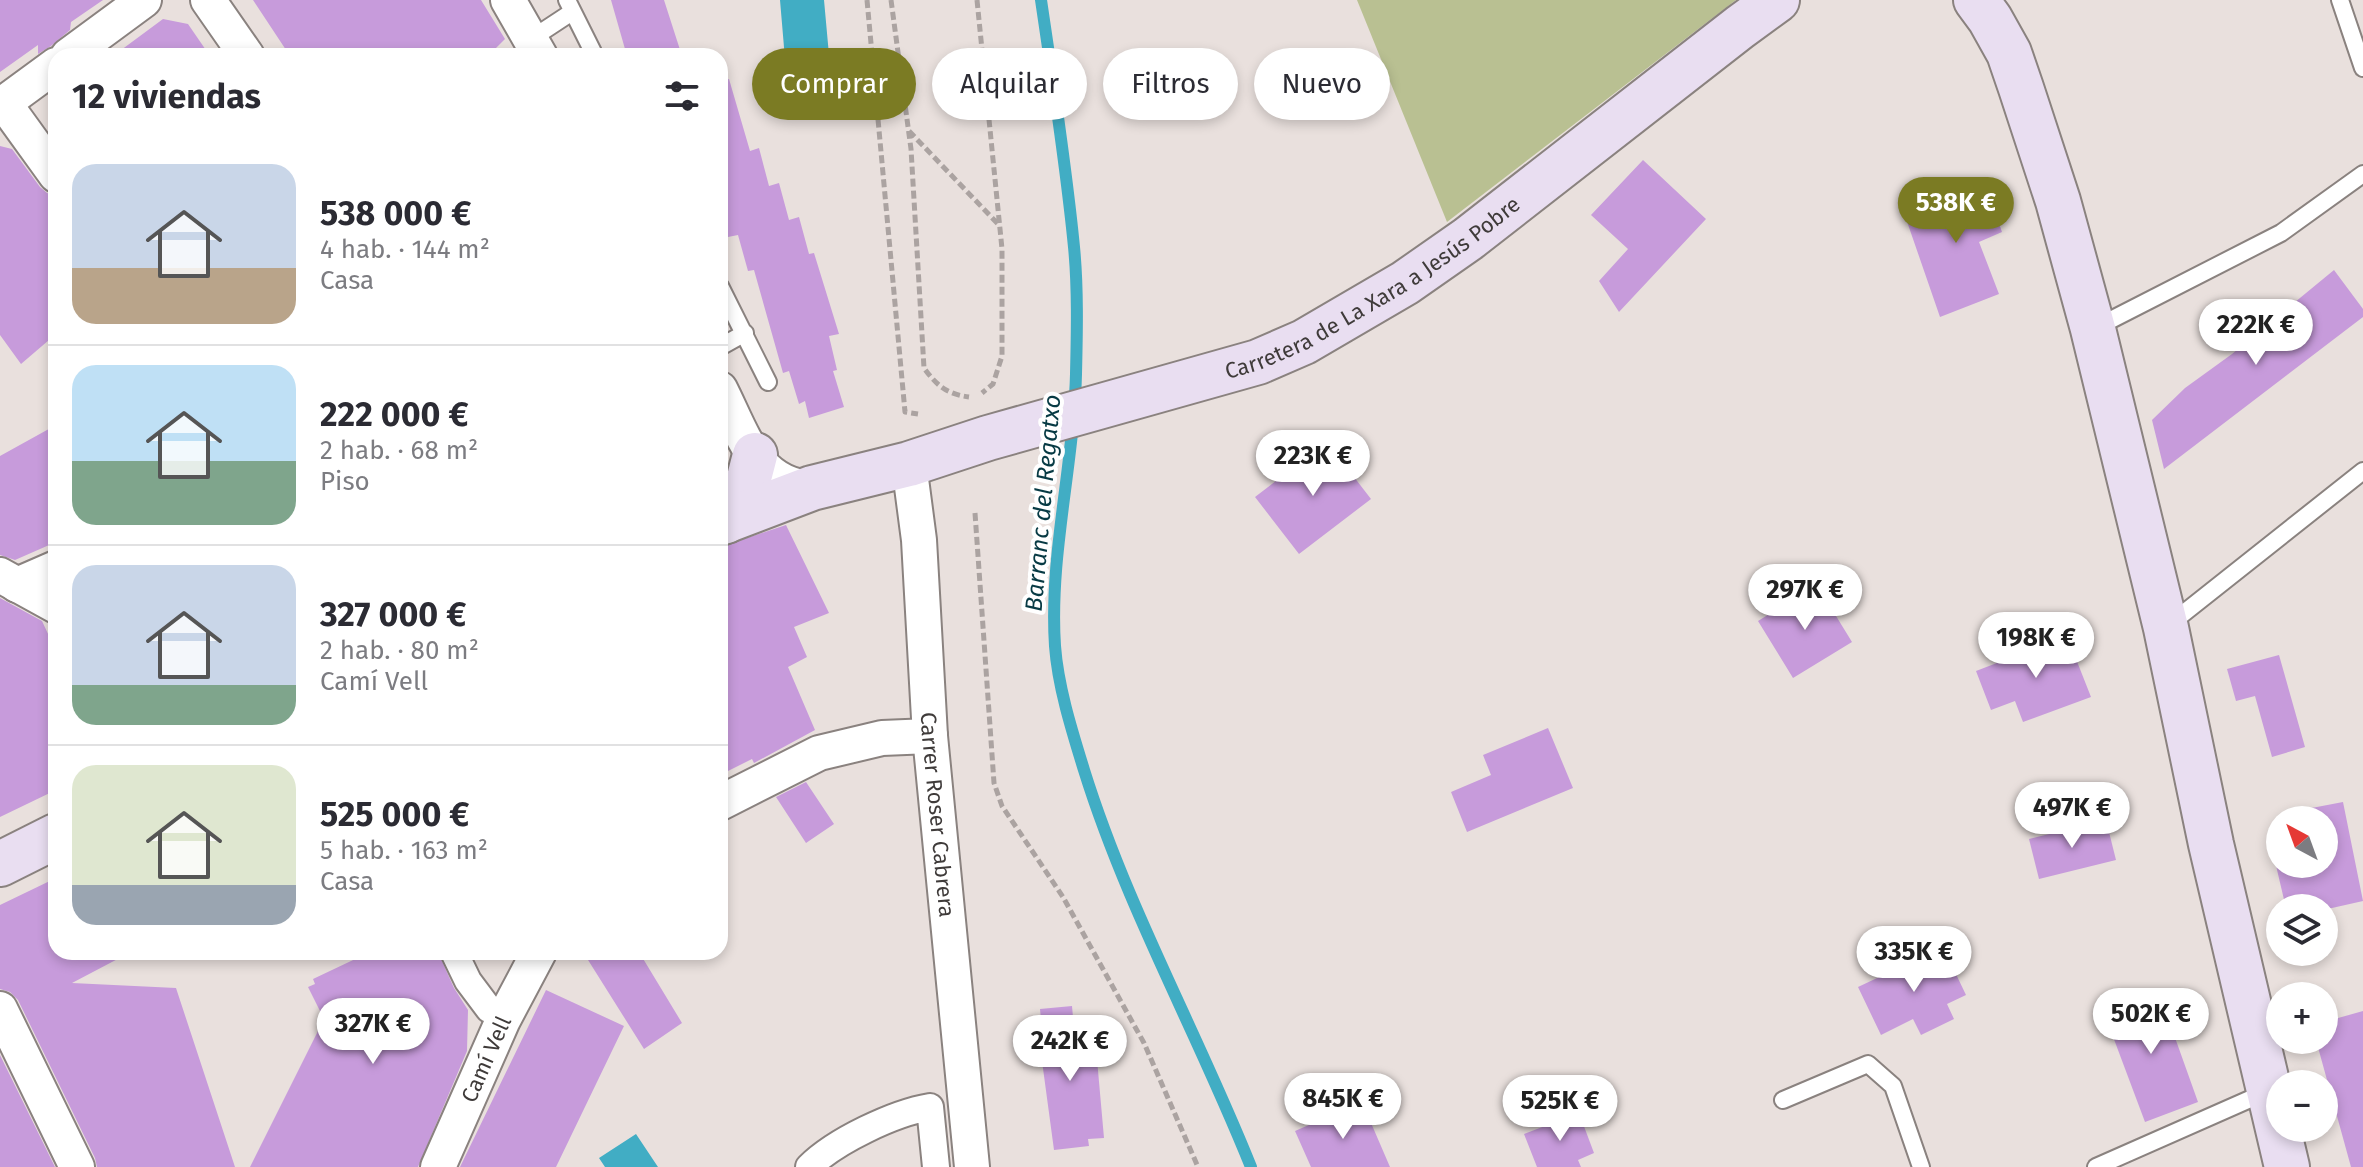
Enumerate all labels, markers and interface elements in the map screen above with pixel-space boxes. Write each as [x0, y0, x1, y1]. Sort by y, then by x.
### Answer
chip: Comprar [752, 48, 916, 120]
chip: Alquilar [932, 48, 1087, 120]
chip: Filtros [1103, 48, 1238, 120]
chip: Nuevo [1254, 48, 1390, 120]
icon: filters [660, 74, 704, 118]
text: 12 viviendas [72, 76, 261, 117]
pin: 538K € [1891, 177, 2021, 245]
text: 538K € [1916, 187, 1996, 218]
street label: Carretera de La Xara a Jesús Pobre [1222, 191, 1526, 385]
text: 538 000 € [320, 193, 471, 234]
icon: home [136, 196, 232, 292]
text: 4 hab. · 144 m² [320, 234, 490, 265]
text: Casa [320, 265, 374, 296]
pin: 222K € [2191, 299, 2321, 367]
text: 222K € [2217, 309, 2295, 340]
water label: Barranc del Regatxo [1020, 393, 1066, 613]
text: 222 000 € [320, 394, 469, 435]
icon: home [136, 397, 232, 493]
pin: 223K € [1248, 430, 1378, 498]
text: 2 hab. · 68 m² [320, 435, 478, 466]
text: 223K € [1274, 440, 1352, 471]
text: Piso [320, 466, 370, 497]
pin: 297K € [1740, 564, 1870, 632]
text: 297K € [1766, 574, 1844, 605]
text: 327 000 € [320, 594, 466, 635]
icon: home [136, 597, 232, 693]
pin: 198K € [1971, 612, 2101, 680]
text: 198K € [1996, 622, 2076, 653]
text: 2 hab. · 80 m² [320, 635, 479, 666]
text: Camí Vell [320, 666, 428, 697]
street label: Carrer Roser Cabrera [915, 711, 961, 919]
pin: 497K € [2007, 782, 2137, 850]
text: 497K € [2033, 792, 2111, 823]
text: 525 000 € [320, 794, 469, 835]
icon: home [136, 797, 232, 893]
north arrow [2266, 806, 2338, 878]
map controls [2266, 806, 2338, 1142]
text: 5 hab. · 163 m² [320, 835, 488, 866]
text: Casa [320, 866, 374, 897]
button: layers [2266, 894, 2338, 966]
pin: 335K € [1849, 926, 1979, 994]
text: 335K € [1875, 936, 1953, 967]
button: + [2266, 982, 2338, 1054]
pin: 502K € [2086, 988, 2216, 1056]
pin: 327K € [308, 998, 438, 1066]
text: 502K € [2111, 998, 2191, 1029]
text: 327K € [335, 1008, 411, 1039]
street label: Camí Vell [455, 1012, 517, 1107]
pin: 242K € [1005, 1015, 1135, 1083]
text: 242K € [1031, 1025, 1109, 1056]
button: − [2266, 1070, 2338, 1142]
pin: 845K € [1278, 1073, 1408, 1141]
pin: 525K € [1495, 1075, 1625, 1143]
text: 845K € [1302, 1083, 1384, 1114]
text: 525K € [1521, 1085, 1599, 1116]

